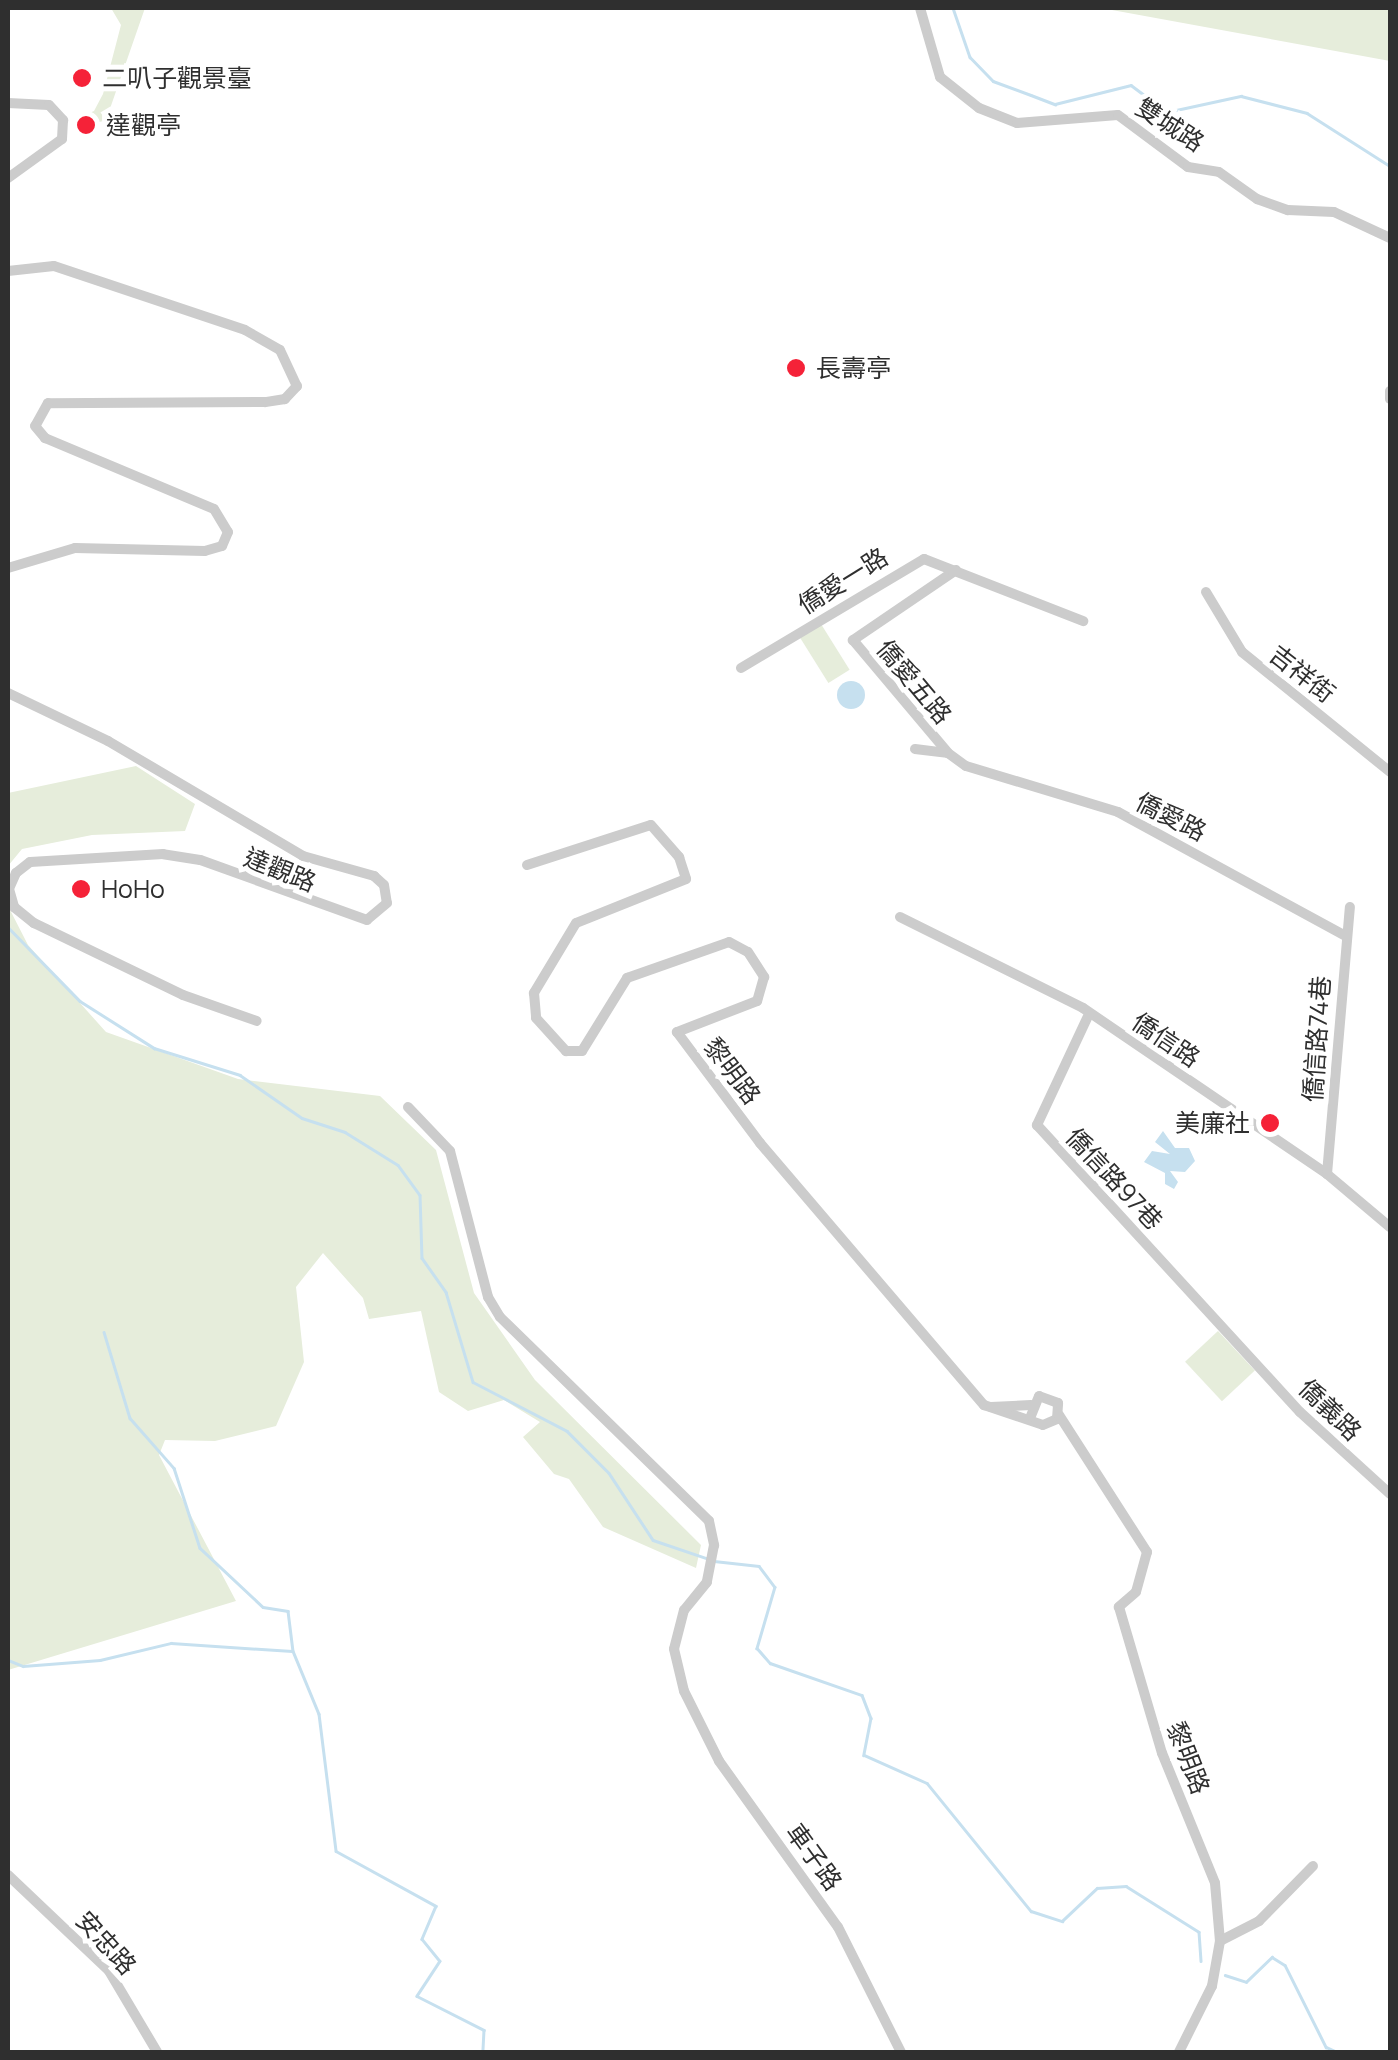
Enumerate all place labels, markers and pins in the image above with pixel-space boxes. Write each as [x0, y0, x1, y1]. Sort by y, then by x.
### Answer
place label: 二叭子觀景臺 [102, 63, 252, 93]
marker: 二叭子觀景臺 [71, 67, 93, 89]
place label: 達觀亭 [106, 110, 181, 140]
marker: 達觀亭 [75, 114, 97, 136]
place label: 長壽亭 [816, 353, 891, 383]
marker: 長壽亭 [785, 357, 807, 379]
place label: HoHo [101, 874, 165, 904]
marker: HoHo [70, 878, 92, 900]
place label: 美廉社 [1175, 1108, 1250, 1138]
marker: 美廉社 [1259, 1112, 1281, 1134]

